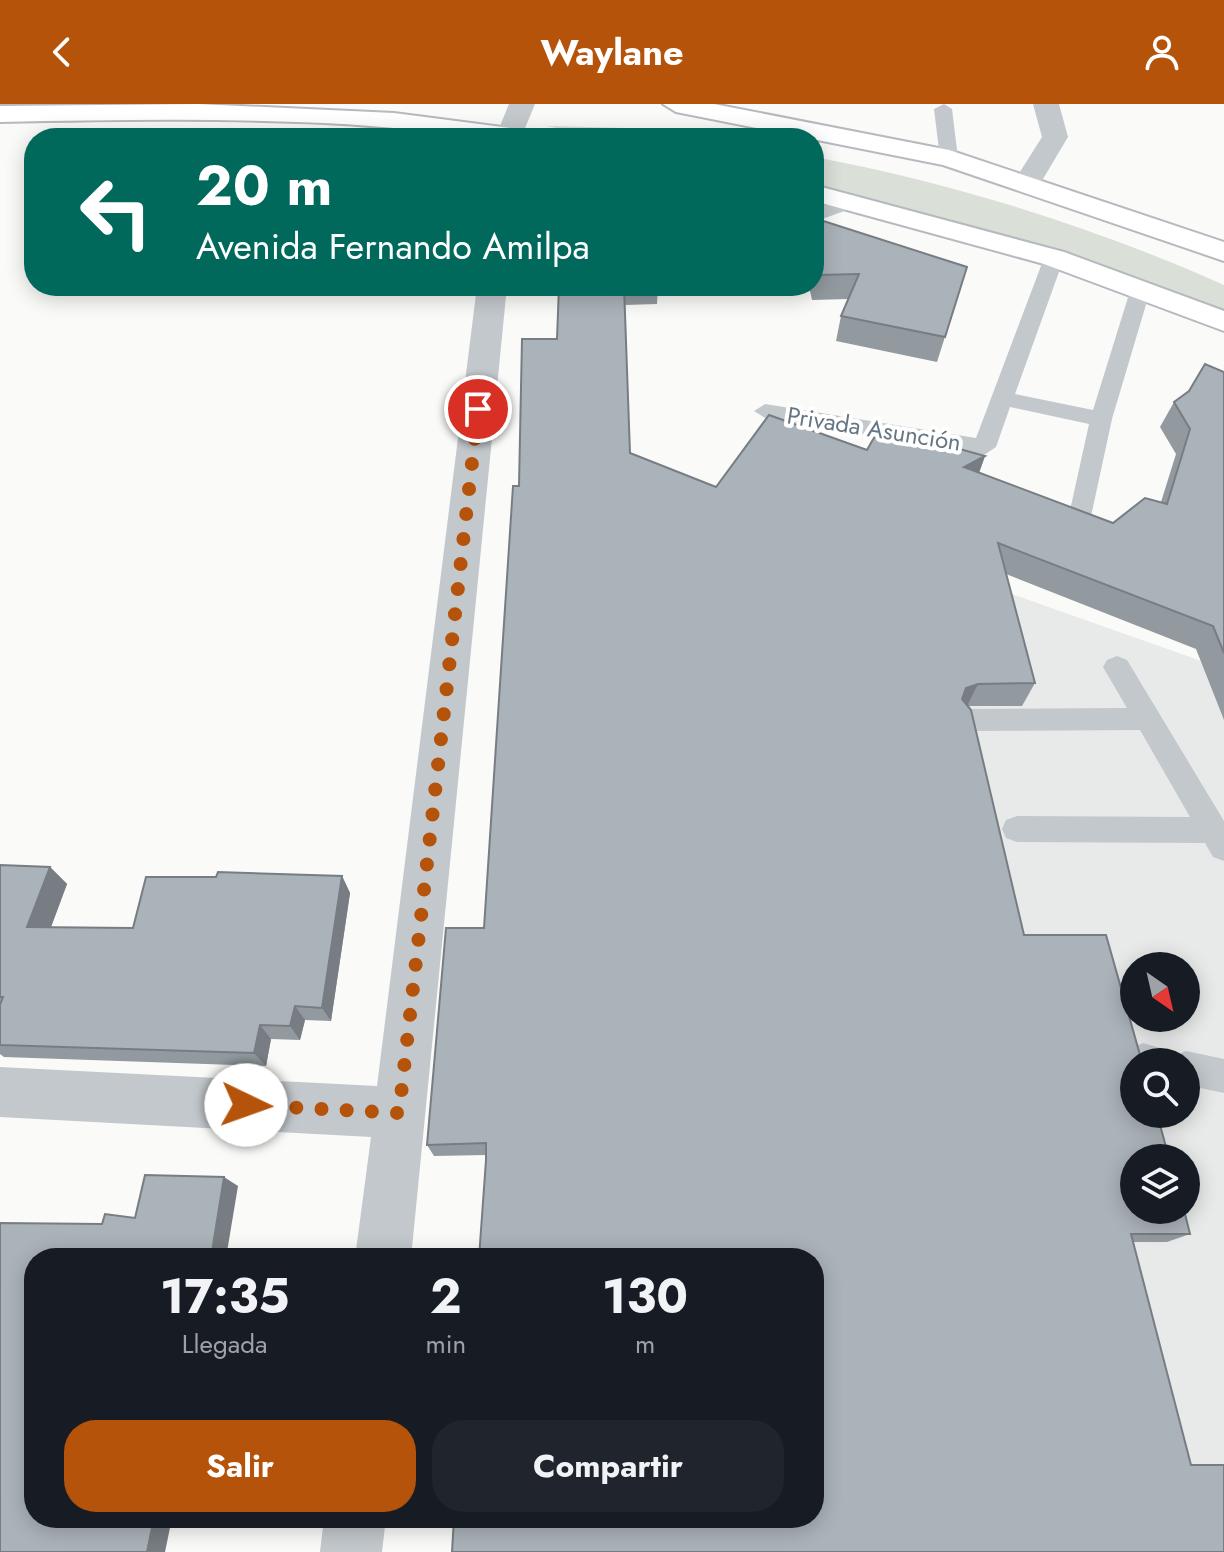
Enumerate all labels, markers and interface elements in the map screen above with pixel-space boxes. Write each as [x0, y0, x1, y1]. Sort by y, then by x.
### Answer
text: Waylane [540, 26, 684, 78]
icon: back [40, 30, 84, 74]
icon: person [1140, 30, 1184, 74]
text: 20 m [196, 145, 333, 226]
icon: left [64, 160, 168, 264]
text: Avenida Fernando Amilpa [196, 220, 590, 272]
pin [444, 375, 512, 443]
icon: arrive [456, 387, 500, 431]
street label: Privada Asunción [785, 397, 964, 460]
north arrow [1120, 952, 1200, 1032]
map controls [1120, 952, 1200, 1224]
button: search [1120, 1048, 1200, 1128]
position arrow [204, 1063, 288, 1147]
button: layers [1120, 1144, 1200, 1224]
text: 17:35 [160, 1262, 290, 1331]
text: 2 [430, 1262, 462, 1331]
text: 130 [602, 1262, 688, 1331]
text: Llegada [182, 1325, 268, 1363]
text: min [425, 1325, 466, 1363]
text: m [635, 1325, 655, 1363]
button: Salir [64, 1420, 416, 1512]
button: Compartir [432, 1420, 784, 1512]

